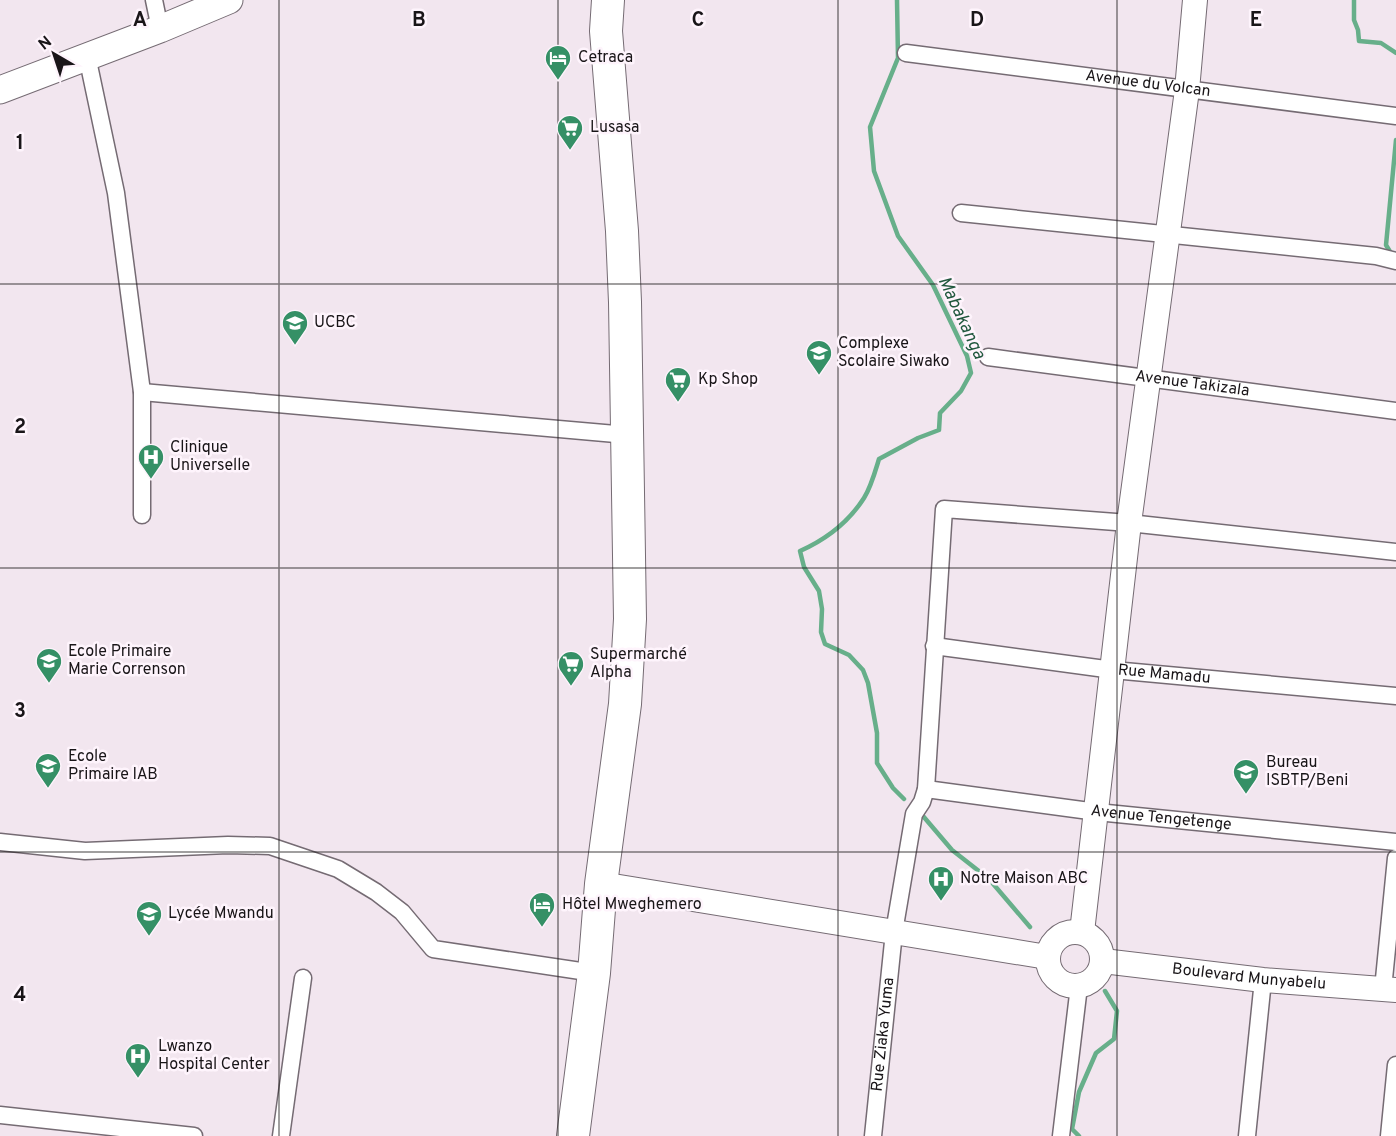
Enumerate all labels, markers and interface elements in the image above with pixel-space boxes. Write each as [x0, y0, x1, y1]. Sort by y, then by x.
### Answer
text: A [133, 8, 147, 34]
text: B [412, 8, 426, 34]
text: C [692, 8, 704, 34]
text: D [970, 8, 984, 34]
text: E [1250, 8, 1262, 34]
north arrow [24, 24, 84, 84]
text: N [35, 33, 57, 55]
hotel icon: Cetraca [543, 43, 573, 81]
place label: Cetraca [578, 48, 633, 68]
street label: Avenue du Volcan [1084, 66, 1212, 102]
supermarket icon: Lusasa [555, 113, 585, 151]
place label: Lusasa [590, 118, 639, 138]
text: 1 [16, 131, 24, 157]
water label: Mabakanga [932, 273, 990, 364]
school or university icon: UCBC [280, 308, 310, 346]
place label: UCBC [314, 313, 356, 333]
place label: Complexe Scolaire Siwako [838, 334, 950, 372]
school or university icon: Complexe Scolaire Siwako [804, 338, 834, 376]
supermarket icon: Kp Shop [663, 365, 693, 403]
street label: Avenue Takizala [1134, 367, 1251, 401]
place label: Kp Shop [698, 370, 758, 390]
text: 2 [14, 415, 26, 441]
place label: Clinique Universelle [170, 438, 250, 476]
hospital icon: Clinique Universelle [136, 442, 166, 480]
place label: Ecole Primaire Marie Correnson [68, 642, 186, 680]
place label: Supermarché Alpha [590, 645, 687, 683]
school or university icon: Ecole Primaire Marie Correnson [34, 646, 64, 684]
supermarket icon: Supermarché Alpha [556, 649, 586, 687]
street label: Rue Mamadu [1117, 660, 1211, 689]
text: 3 [14, 699, 26, 725]
place label: Ecole Primaire IAB [68, 747, 158, 785]
school or university icon: Ecole Primaire IAB [33, 751, 63, 789]
place label: Bureau ISBTP/Beni [1266, 753, 1348, 791]
school or university icon: Bureau ISBTP/Beni [1231, 757, 1261, 795]
street label: Avenue Tengetenge [1089, 801, 1233, 835]
hospital icon: Notre Maison ABC [926, 864, 956, 902]
place label: Notre Maison ABC [960, 869, 1088, 889]
hotel icon: Hôtel Mweghemero [527, 890, 557, 928]
place label: Hôtel Mweghemero [562, 895, 702, 915]
school or university icon: Lycée Mwandu [134, 899, 164, 937]
place label: Lycée Mwandu [168, 904, 274, 924]
street label: Boulevard Munyabelu [1171, 959, 1327, 995]
street label: Rue Ziaka Yuma [868, 976, 899, 1093]
text: 4 [14, 983, 26, 1009]
place label: Lwanzo Hospital Center [158, 1037, 270, 1075]
hospital icon: Lwanzo Hospital Center [123, 1041, 153, 1079]

